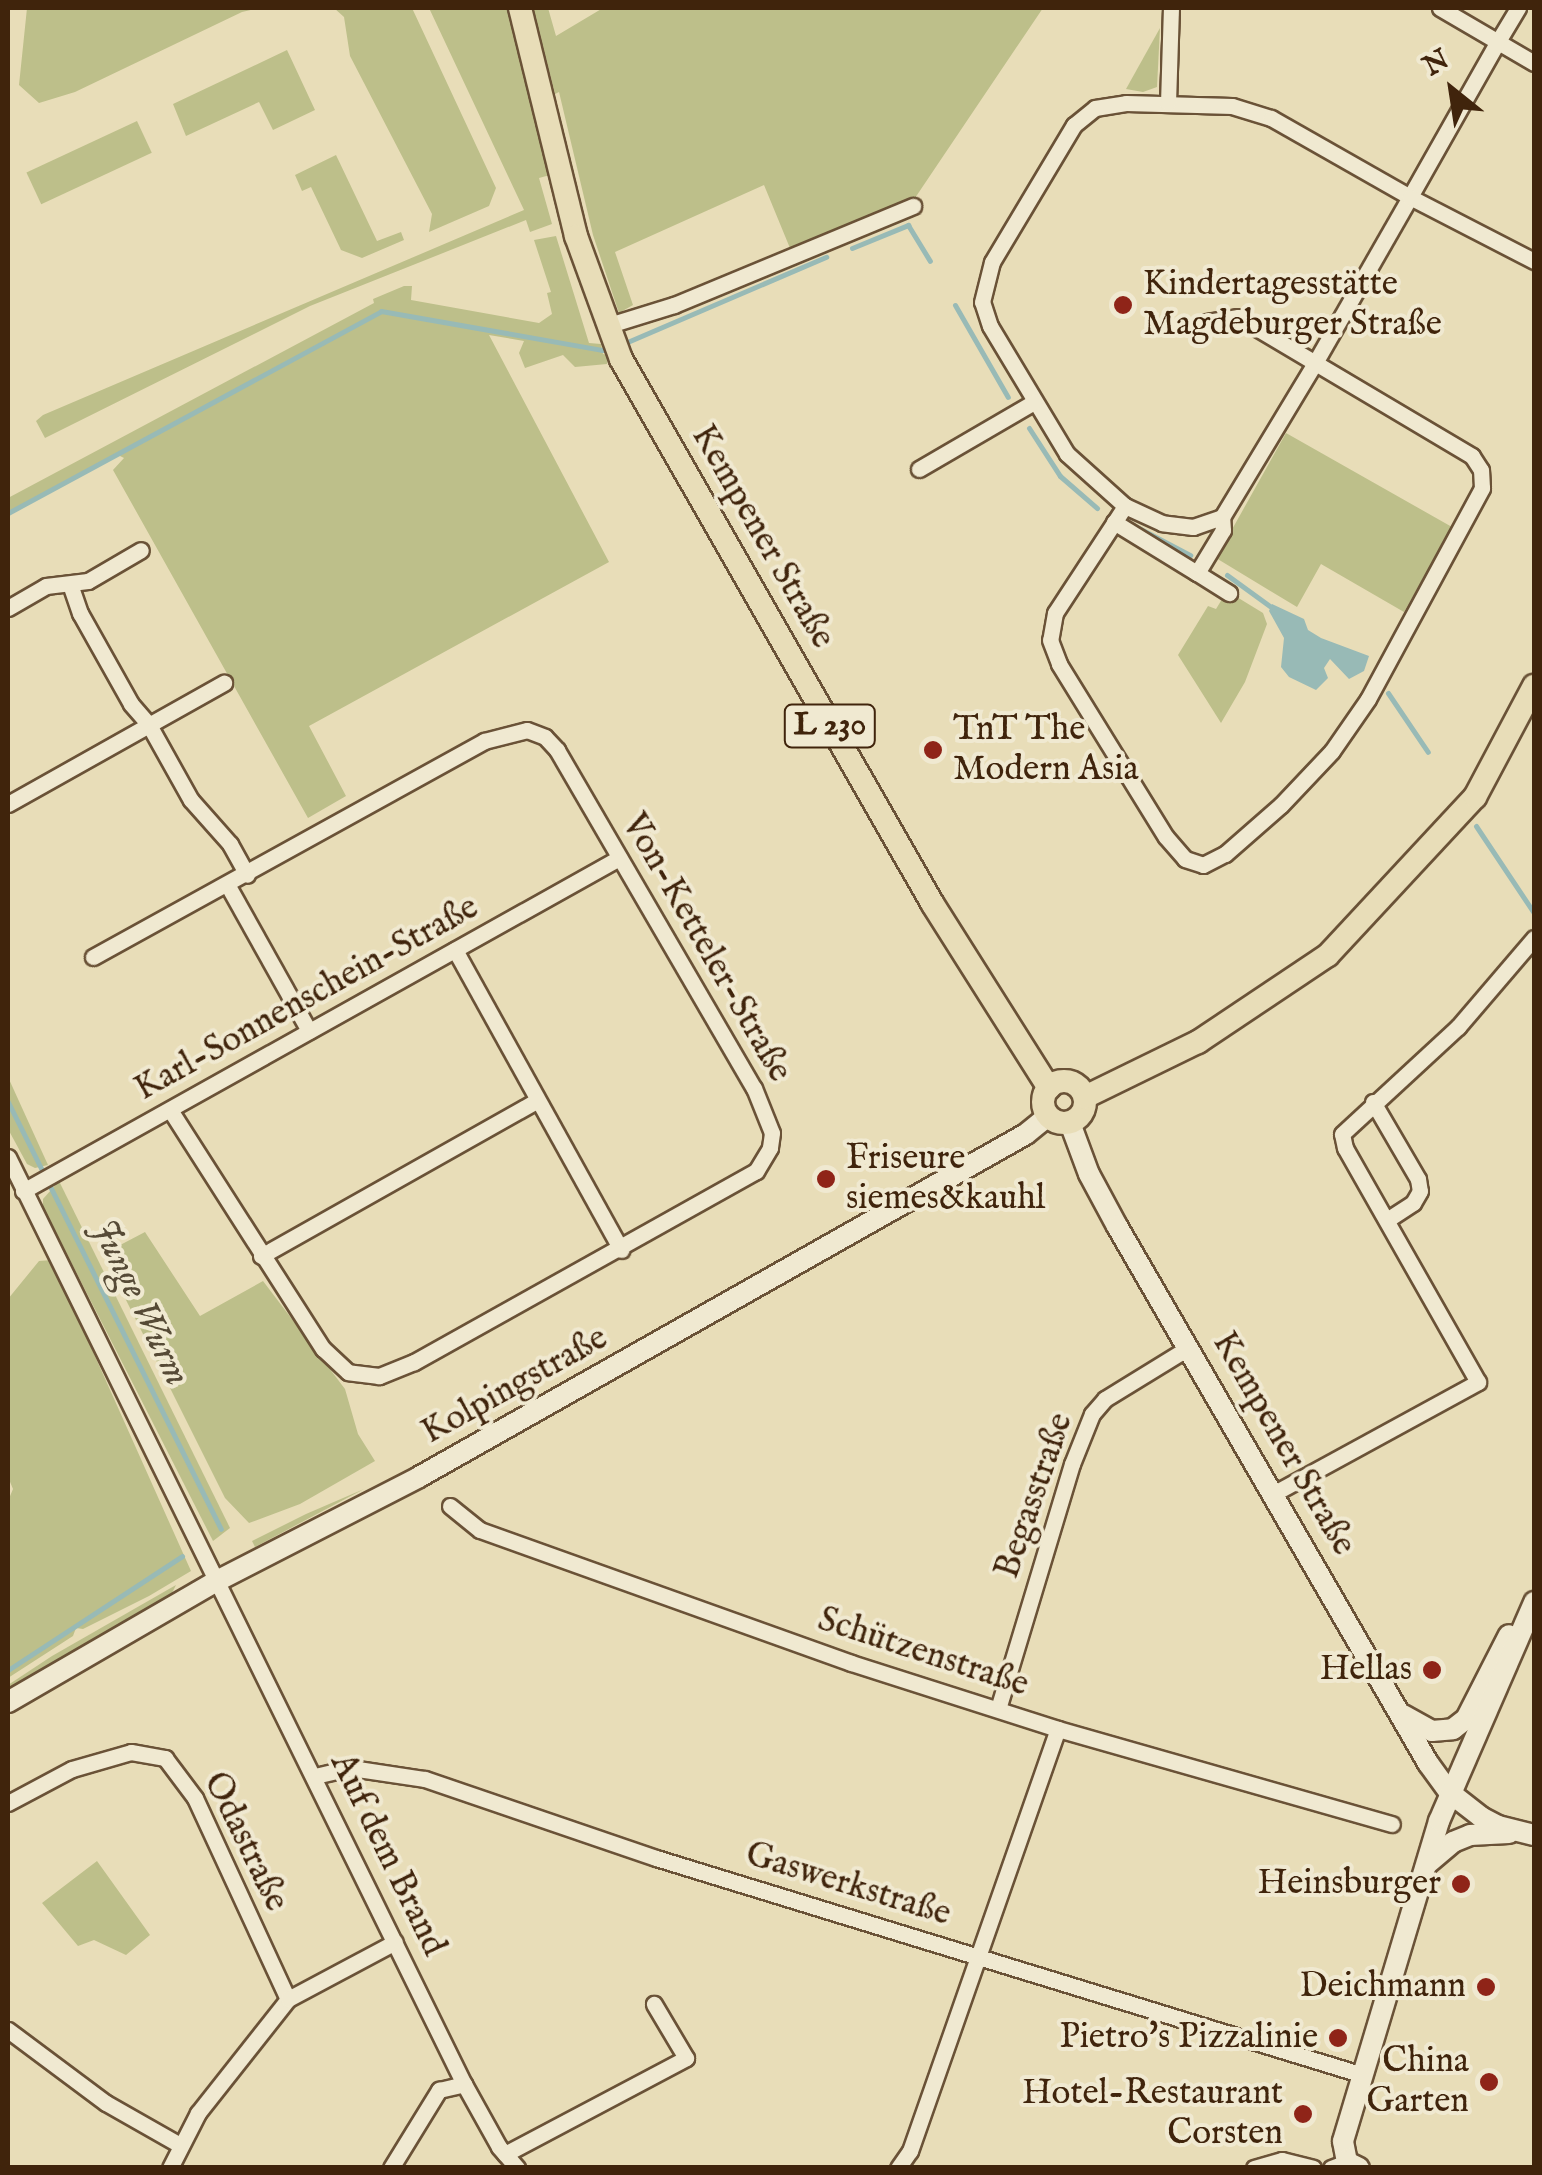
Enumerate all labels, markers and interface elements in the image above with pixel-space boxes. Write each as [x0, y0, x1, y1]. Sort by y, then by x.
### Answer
north arrow [1402, 40, 1502, 140]
text: N [1417, 42, 1456, 85]
place label: Kindertagesstätte Magdeburger Straße [1143, 264, 1442, 346]
marker: Kindertagesstätte Magdeburger Straße [1112, 294, 1134, 316]
street label: Kempener Straße [681, 418, 843, 656]
road number: L 230 [782, 699, 878, 753]
place label: TnT The Modern Asia [953, 709, 1139, 791]
marker: TnT The Modern Asia [922, 739, 944, 761]
street label: Von-Ketteler-Straße [612, 806, 800, 1090]
street label: Karl-Sonnenschein-Straße [128, 887, 486, 1111]
place label: Friseure siemes&kauhl [846, 1138, 1045, 1220]
marker: Friseure siemes&kauhl [815, 1168, 837, 1190]
water label: Junge Wurm [79, 1212, 199, 1394]
street label: Kolpingstraße [415, 1318, 615, 1454]
street label: Kempener Straße [1202, 1325, 1364, 1563]
street label: Begasstraße [987, 1408, 1083, 1584]
street label: Schützenstraße [812, 1599, 1034, 1707]
place label: Hellas [1320, 1649, 1412, 1691]
marker: Hellas [1421, 1659, 1443, 1681]
street label: Auf dem Brand [320, 1747, 454, 1963]
street label: Odastraße [193, 1766, 297, 1918]
street label: Gaswerkstraße [740, 1834, 956, 1936]
place label: Heinsburger [1258, 1863, 1441, 1905]
marker: Heinsburger [1450, 1873, 1472, 1895]
place label: Deichmann [1300, 1966, 1466, 2008]
marker: Deichmann [1475, 1976, 1497, 1998]
place label: Pietro's Pizzalinie [1059, 2017, 1318, 2059]
marker: Pietro's Pizzalinie [1327, 2027, 1349, 2049]
place label: China Garten [1366, 2041, 1469, 2123]
marker: China Garten [1478, 2071, 1500, 2093]
place label: Hotel-Restaurant Corsten [1022, 2073, 1283, 2155]
marker: Hotel-Restaurant Corsten [1292, 2103, 1314, 2125]

